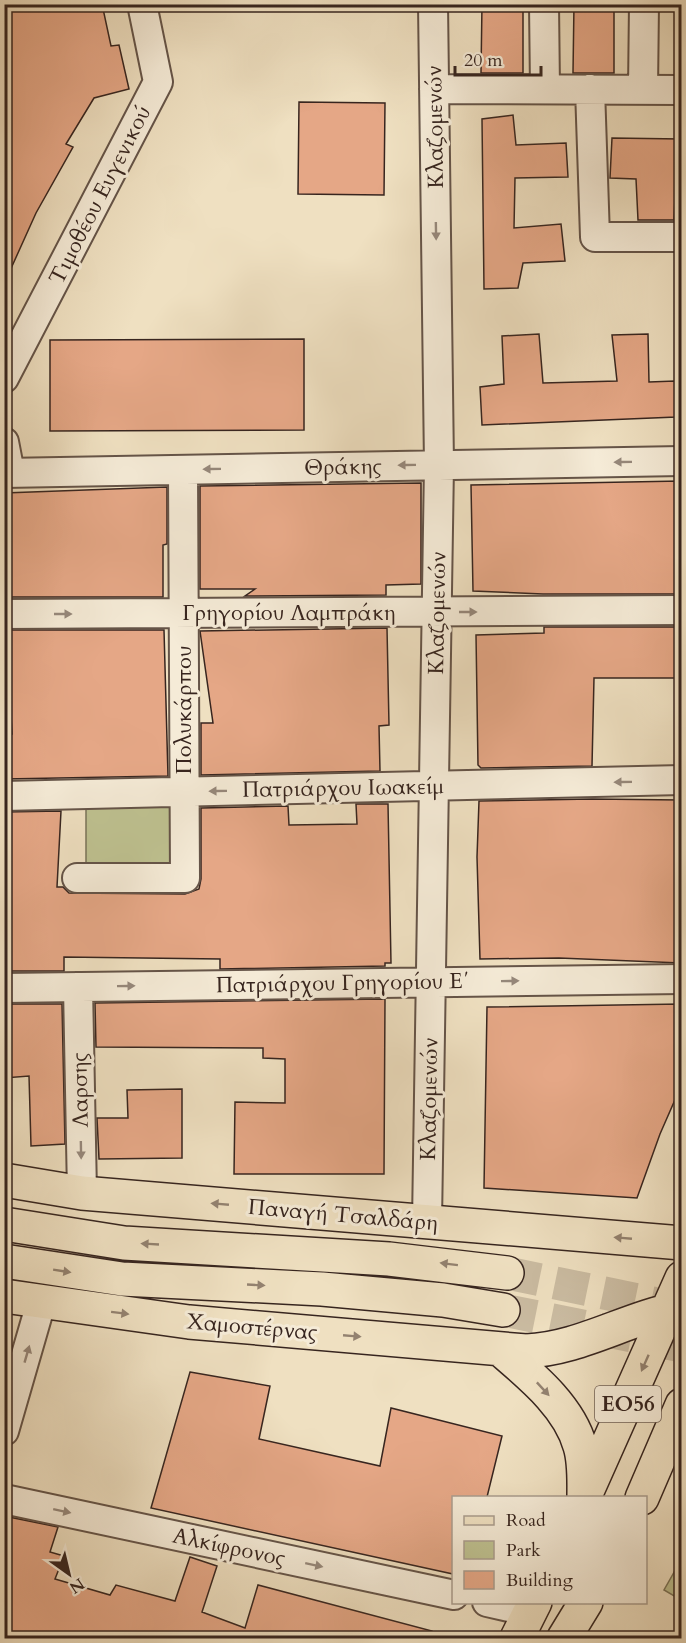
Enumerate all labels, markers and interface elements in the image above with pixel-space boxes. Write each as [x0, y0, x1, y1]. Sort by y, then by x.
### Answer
scale bar [455, 39, 540, 77]
text: 20 m [464, 48, 503, 73]
street label: Κλαζομενών [419, 65, 451, 189]
street label: Τιμοθέου Ευγενικού [42, 100, 158, 290]
one-way arrow [431, 221, 441, 240]
street label: Θράκης [304, 451, 382, 483]
one-way arrow [614, 457, 633, 467]
one-way arrow [398, 461, 417, 470]
one-way arrow [203, 464, 222, 474]
street label: Κλαζομενών [421, 551, 453, 675]
street label: Γρηγορίου Λαμπράκη [182, 598, 396, 628]
one-way arrow [458, 607, 477, 617]
one-way arrow [53, 609, 72, 619]
street label: Πολυκάρπου [169, 646, 199, 774]
street label: Πατριάρχου Ιωακείμ [242, 771, 444, 805]
one-way arrow [614, 777, 633, 786]
one-way arrow [209, 787, 228, 796]
street label: Πατριάρχου Γρηγορίου Ε΄ [216, 966, 470, 1000]
one-way arrow [500, 976, 519, 986]
one-way arrow [116, 981, 135, 991]
street label: Κλαζομενών [413, 1037, 445, 1161]
street label: Λαρσης [64, 1052, 96, 1128]
one-way arrow [77, 1141, 86, 1160]
street label: Παναγή Τσαλδάρη [247, 1192, 439, 1238]
one-way arrow [210, 1200, 229, 1209]
one-way arrow [614, 1233, 633, 1243]
one-way arrow [140, 1239, 159, 1249]
one-way arrow [439, 1260, 458, 1269]
one-way arrow [53, 1267, 72, 1276]
one-way arrow [247, 1281, 266, 1290]
street label: Χαμοστέρνας [185, 1306, 319, 1348]
one-way arrow [110, 1308, 129, 1318]
one-way arrow [343, 1331, 362, 1341]
one-way arrow [22, 1345, 32, 1363]
one-way arrow [641, 1355, 650, 1372]
one-way arrow [536, 1382, 550, 1397]
road number: ΕΟ56 [595, 1386, 661, 1422]
legend [452, 1496, 647, 1604]
one-way arrow [52, 1507, 71, 1516]
text: Road [506, 1508, 546, 1533]
street label: Αλκίφρονος [170, 1520, 288, 1574]
text: Park [506, 1538, 541, 1563]
north arrow [39, 1544, 99, 1604]
one-way arrow [305, 1561, 323, 1571]
text: Building [506, 1568, 574, 1593]
text: N [65, 1573, 89, 1599]

